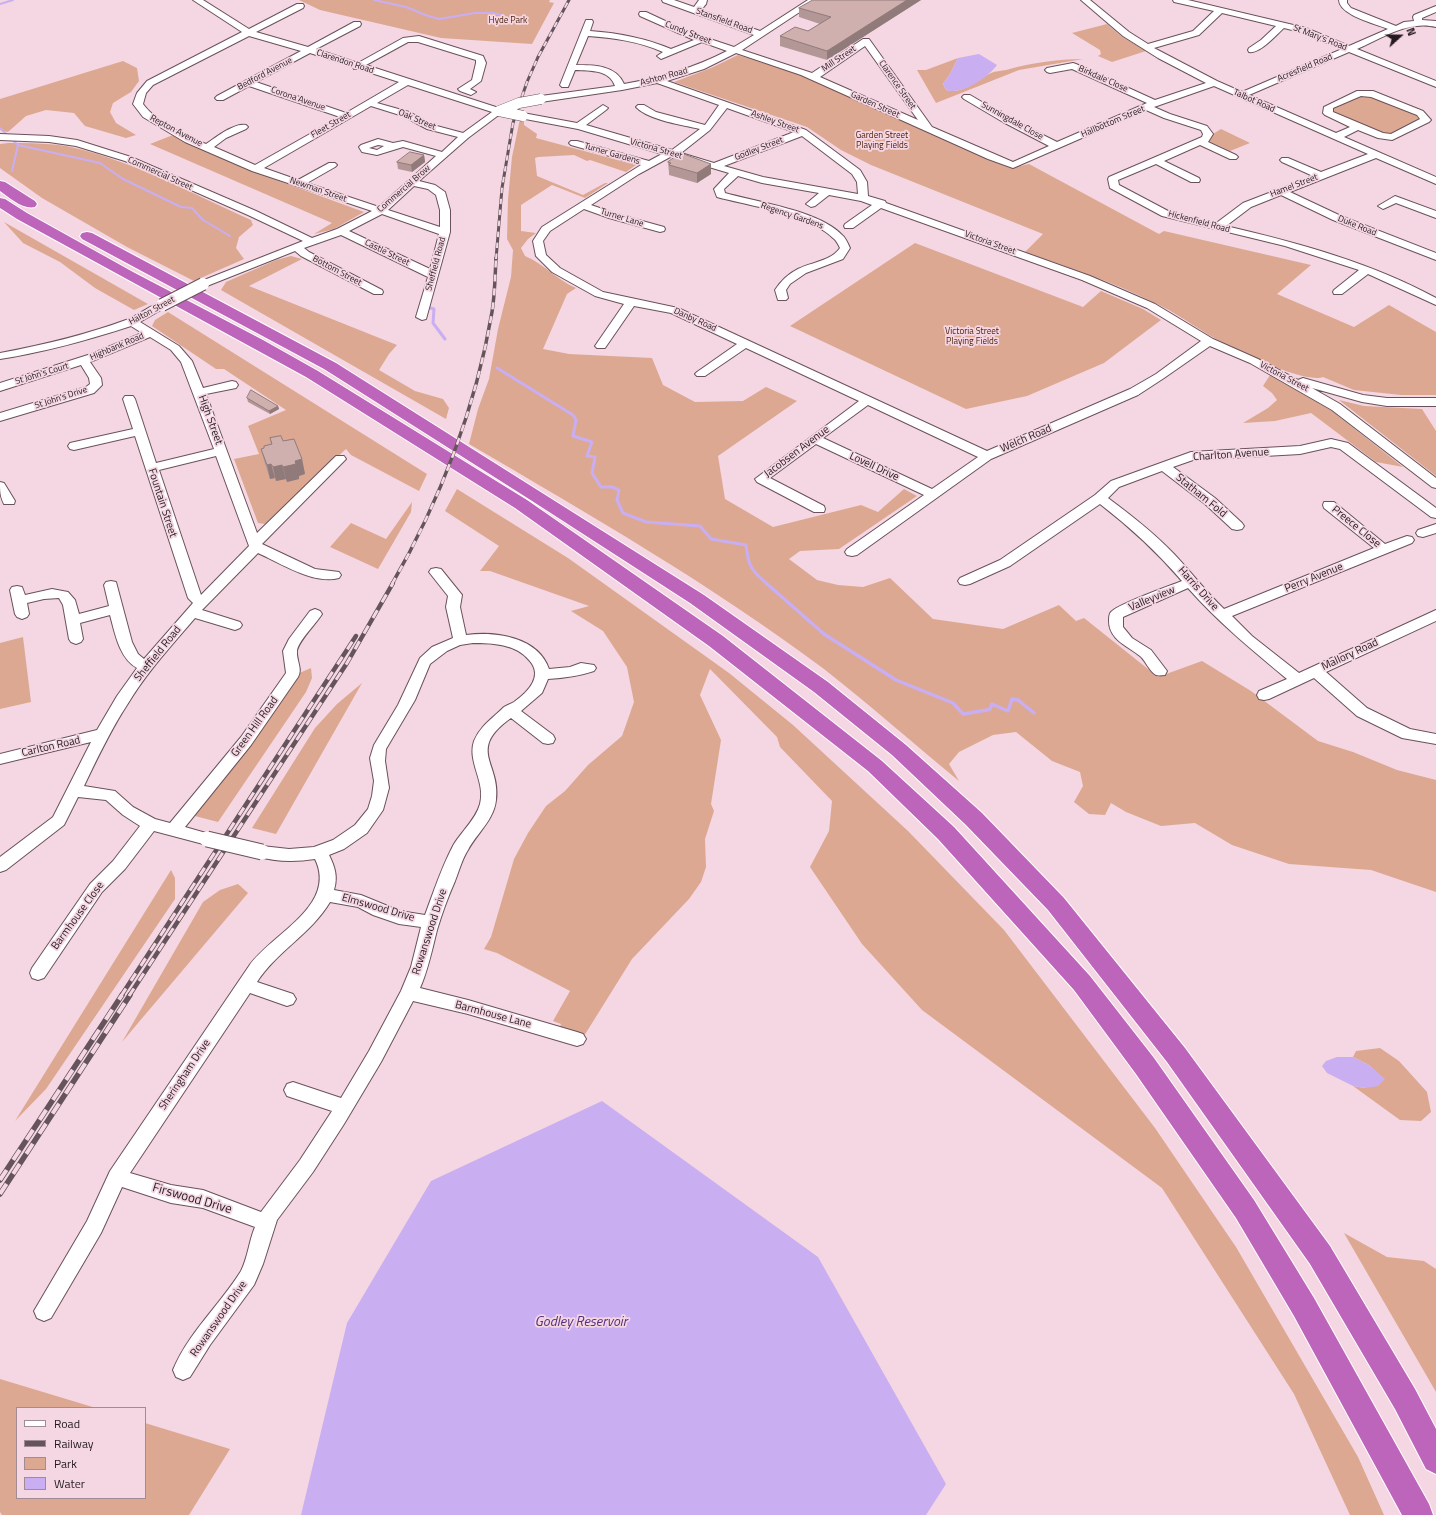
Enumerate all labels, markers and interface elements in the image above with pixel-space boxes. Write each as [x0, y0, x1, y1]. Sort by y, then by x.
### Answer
street label: Stansfield Road [694, 6, 754, 36]
park label: Hyde Park [489, 16, 527, 26]
north arrow [1380, 16, 1420, 56]
street label: Cundy Street [663, 19, 713, 47]
street label: St Mary's Road [1291, 23, 1349, 53]
text: N [1402, 25, 1420, 38]
street label: Mill Street [820, 44, 858, 74]
street label: Clarendon Road [315, 48, 375, 76]
street label: Acresfield Road [1276, 52, 1334, 84]
street label: Bedford Avenue [236, 55, 294, 93]
street label: Clarence Street [876, 58, 918, 112]
street label: Birkdale Close [1077, 63, 1129, 95]
street label: Ashton Road [639, 65, 689, 89]
street label: Corona Avenue [269, 85, 327, 113]
street label: Talbot Road [1231, 87, 1277, 115]
street label: Garden Street [849, 89, 901, 121]
street label: Sunningdale Close [979, 100, 1045, 142]
street label: Hallbottom Street [1080, 104, 1146, 140]
street label: Oak Street [397, 107, 437, 133]
street label: Ashley Street [749, 108, 801, 136]
street label: Fleet Street [309, 109, 353, 141]
street label: Repton Avenue [148, 113, 204, 149]
park label: Garden Street Playing Fields [856, 131, 908, 152]
street label: Godley Street [733, 135, 785, 163]
street label: Victoria Street [629, 136, 683, 162]
street label: Turner Gardens [583, 141, 641, 167]
street label: Commercial Street [126, 155, 194, 193]
street label: Commercial Brow [375, 163, 433, 215]
street label: Hamel Street [1269, 172, 1319, 200]
street label: Newman Street [288, 175, 348, 205]
street label: Regency Gardens [759, 200, 825, 232]
street label: Turner Lane [599, 206, 645, 230]
street label: Hickenfield Road [1167, 209, 1231, 235]
street label: Duke Road [1336, 213, 1378, 239]
street label: Victoria Street [963, 229, 1017, 257]
street label: Sheffield Road [424, 236, 448, 292]
street label: Castle Street [363, 238, 411, 268]
street label: Bottom Street [311, 254, 363, 288]
street label: Halton Street [127, 294, 177, 328]
street label: Danby Road [672, 306, 718, 334]
park label: Victoria Street Playing Fields [945, 327, 999, 348]
street label: Highbank Road [88, 331, 146, 363]
street label: Victoria Street [1258, 360, 1310, 394]
street label: St John's Court [14, 361, 70, 387]
street label: St John's Drive [33, 384, 89, 412]
street label: High Street [195, 393, 225, 447]
street label: Welch Road [998, 422, 1054, 456]
street label: Jacobsen Avenue [762, 423, 832, 481]
street label: Charlton Avenue [1193, 446, 1269, 464]
street label: Lovell Drive [847, 450, 901, 484]
street label: Fountain Street [145, 467, 179, 539]
street label: Statham Fold [1173, 471, 1229, 521]
street label: Preece Close [1329, 503, 1383, 551]
street label: Perry Avenue [1283, 560, 1345, 596]
street label: Harris Drive [1175, 564, 1221, 614]
street label: Valleyview [1127, 583, 1177, 615]
street label: Sheffield Road [132, 624, 184, 684]
street label: Mallory Road [1320, 636, 1380, 674]
street label: Green Hill Road [229, 694, 281, 760]
street label: Carlton Road [20, 734, 82, 760]
street label: Barmhouse Close [49, 879, 107, 953]
street label: Rowanswood Drive [410, 887, 450, 977]
street label: Elmswood Drive [340, 891, 416, 925]
street label: Barmhouse Lane [454, 999, 532, 1031]
street label: Sheringham Drive [157, 1037, 213, 1113]
street label: Firswood Drive [150, 1180, 234, 1218]
street label: Rowanswood Drive [188, 1279, 250, 1359]
water label: Godley Reservoir [535, 1315, 627, 1331]
legend [16, 1407, 146, 1499]
text: Road [54, 1414, 80, 1433]
text: Railway [54, 1434, 94, 1453]
text: Park [54, 1454, 77, 1473]
text: Water [54, 1474, 85, 1493]

